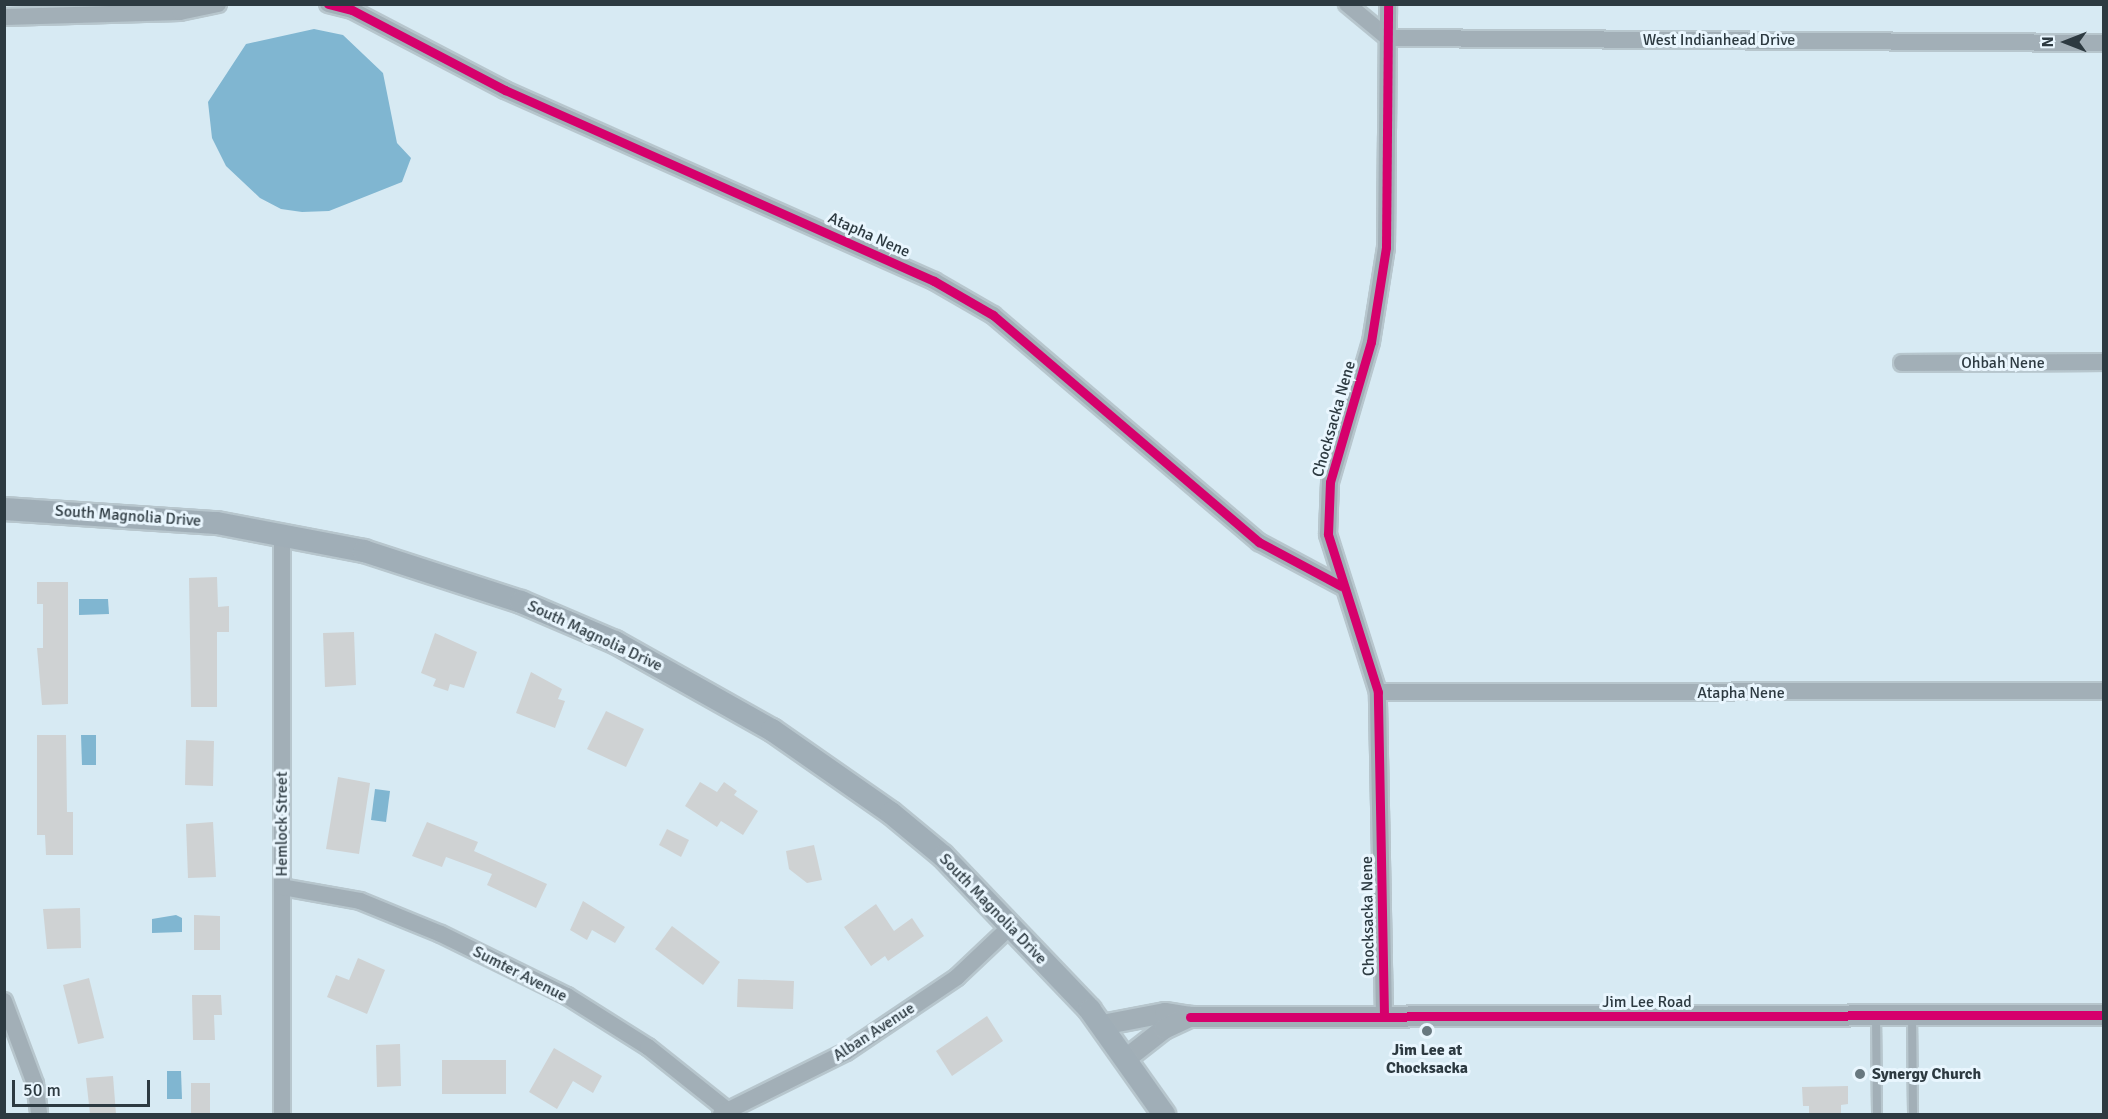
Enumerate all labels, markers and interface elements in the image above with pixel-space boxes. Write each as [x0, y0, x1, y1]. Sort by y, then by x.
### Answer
north arrow [2036, 12, 2096, 72]
street label: West Indianhead Drive [1643, 30, 1795, 50]
text: N [2038, 36, 2058, 48]
street label: Atapha Nene [825, 208, 913, 262]
street label: Ohbah Nene [1961, 353, 2045, 373]
street label: Chocksacka Nene [1308, 359, 1360, 479]
street label: South Magnolia Drive [54, 501, 202, 531]
street label: South Magnolia Drive [524, 596, 666, 676]
street label: Atapha Nene [1697, 683, 1785, 703]
street label: Hemlock Street [272, 771, 292, 877]
street label: South Magnolia Drive [935, 850, 1051, 968]
street label: Chocksacka Nene [1357, 856, 1379, 976]
street label: Sumter Avenue [470, 942, 570, 1006]
street label: Jim Lee Road [1602, 992, 1692, 1012]
street label: Alban Avenue [830, 999, 918, 1065]
marker: Jim Lee at Chocksacka [1420, 1024, 1434, 1038]
place label: Jim Lee at Chocksacka [1386, 1040, 1468, 1078]
place label: Synergy Church [1872, 1064, 1981, 1084]
marker: Synergy Church [1853, 1067, 1867, 1081]
scale bar [15, 1068, 153, 1106]
text: 50 m [23, 1079, 61, 1101]

